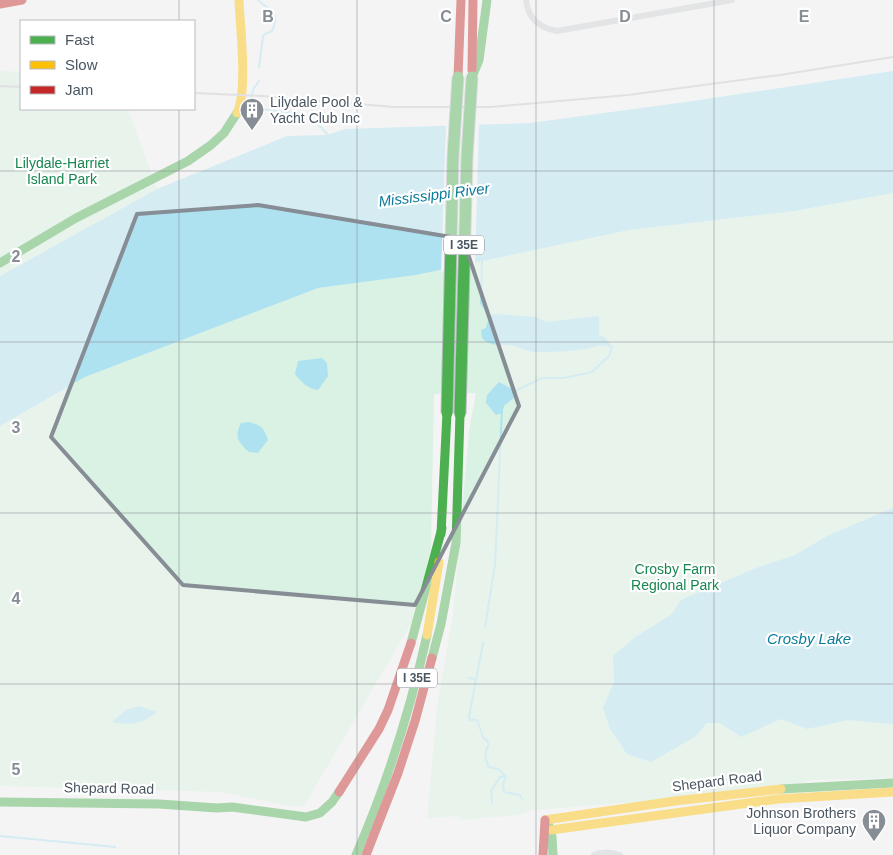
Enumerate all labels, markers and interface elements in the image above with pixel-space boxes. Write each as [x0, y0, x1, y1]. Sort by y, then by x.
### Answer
text: B [262, 8, 274, 25]
text: C [440, 8, 452, 25]
text: D [619, 8, 631, 25]
text: E [799, 8, 810, 25]
legend [20, 20, 195, 110]
text: Fast [65, 31, 95, 48]
text: Slow [65, 56, 98, 73]
text: Jam [65, 81, 93, 98]
place label: Lilydale Pool & Yacht Club Inc [270, 94, 363, 126]
building icon: Lilydale Pool & Yacht Club Inc [239, 97, 265, 131]
park label: Lilydale-Harriet Island Park [15, 155, 109, 187]
water label: Mississippi River [377, 179, 491, 210]
road number: I 35E [444, 236, 484, 254]
text: 2 [12, 248, 21, 265]
text: 3 [12, 419, 21, 436]
park label: Crosby Farm Regional Park [631, 561, 720, 593]
text: 4 [12, 590, 21, 607]
water label: Crosby Lake [767, 630, 851, 647]
road number: I 35E [397, 668, 437, 688]
text: 5 [12, 761, 21, 778]
street label: Shepard Road [671, 768, 763, 794]
street label: Shepard Road [64, 779, 154, 797]
place label: Johnson Brothers Liquor Company [746, 805, 856, 837]
building icon: Johnson Brothers Liquor Company [861, 808, 887, 842]

